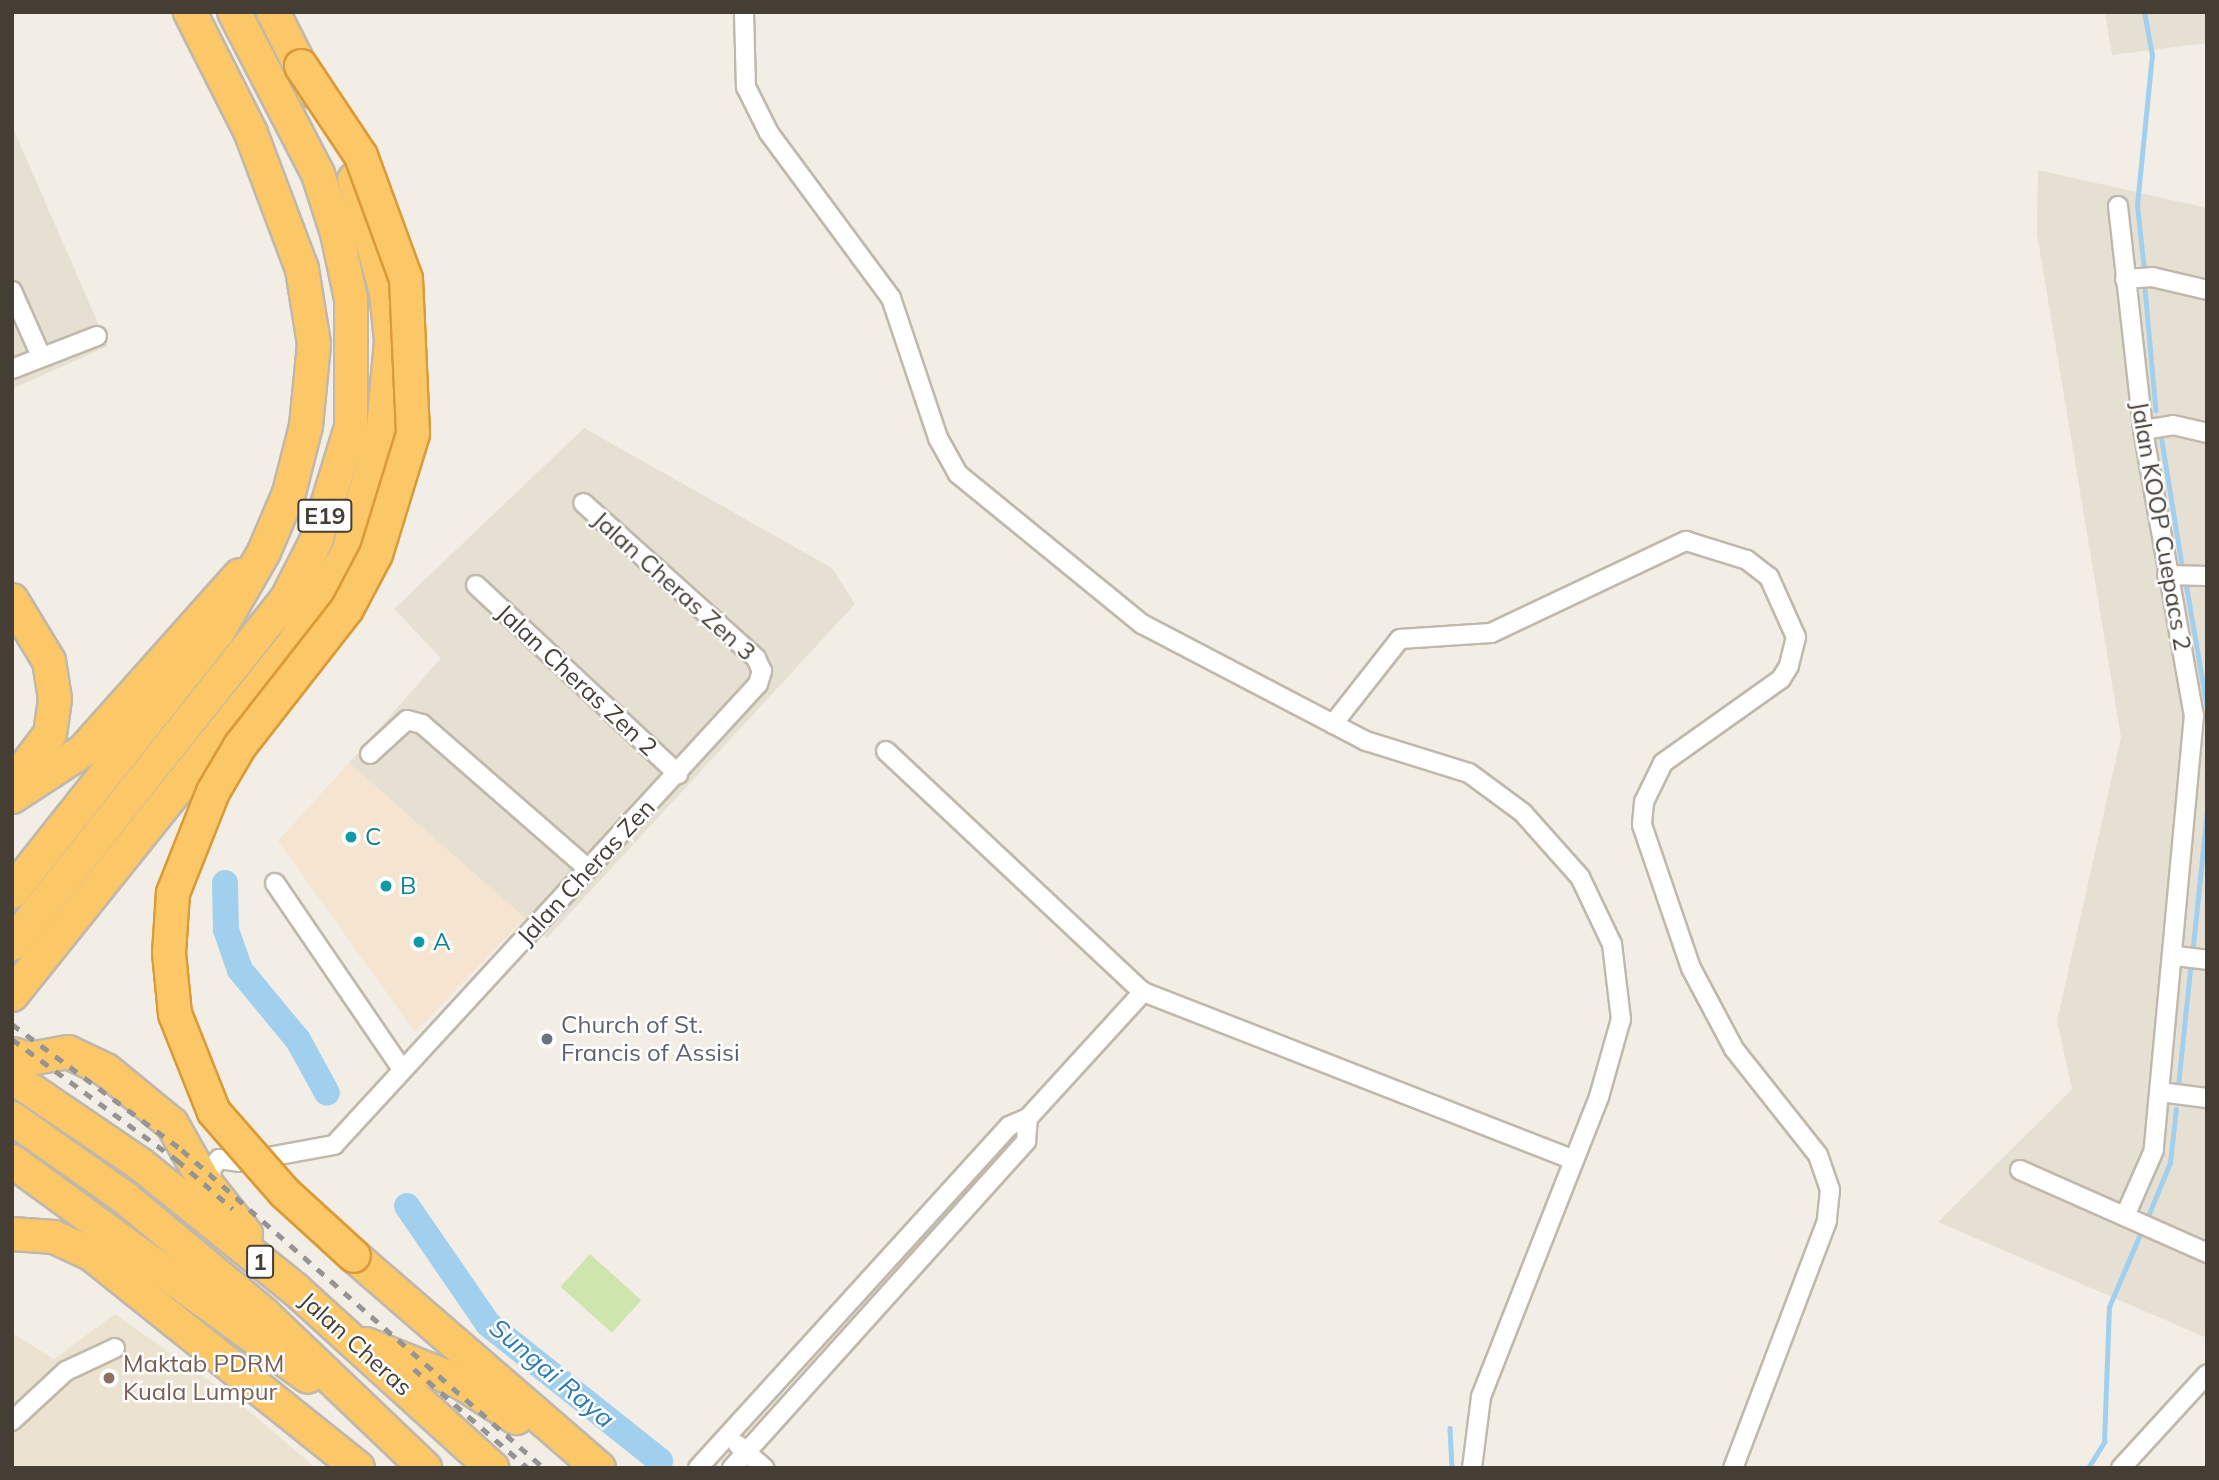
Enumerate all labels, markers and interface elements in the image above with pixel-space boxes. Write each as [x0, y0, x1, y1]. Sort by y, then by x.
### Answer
street label: Jalan KOOP Cuepacs 2 [2125, 399, 2197, 653]
road number: E19 [297, 496, 353, 536]
street label: Jalan Cheras Zen 3 [587, 505, 761, 667]
street label: Jalan Cheras Zen 2 [491, 598, 663, 762]
street label: Jalan Cheras Zen [511, 793, 661, 951]
place label: C [365, 823, 381, 851]
marker: C [343, 829, 359, 845]
place label: B [400, 872, 416, 900]
marker: B [378, 878, 394, 894]
place label: A [433, 928, 451, 956]
marker: A [411, 934, 427, 950]
place label: Church of St. Francis of Assisi [561, 1011, 740, 1067]
marker: Church of St. Francis of Assisi [539, 1031, 555, 1047]
road number: 1 [246, 1242, 274, 1282]
street label: Jalan Cheras [294, 1286, 418, 1402]
water label: Sungai Raya [483, 1312, 621, 1434]
place label: Maktab PDRM Kuala Lumpur [123, 1350, 284, 1406]
marker: Maktab PDRM Kuala Lumpur [101, 1370, 117, 1386]

